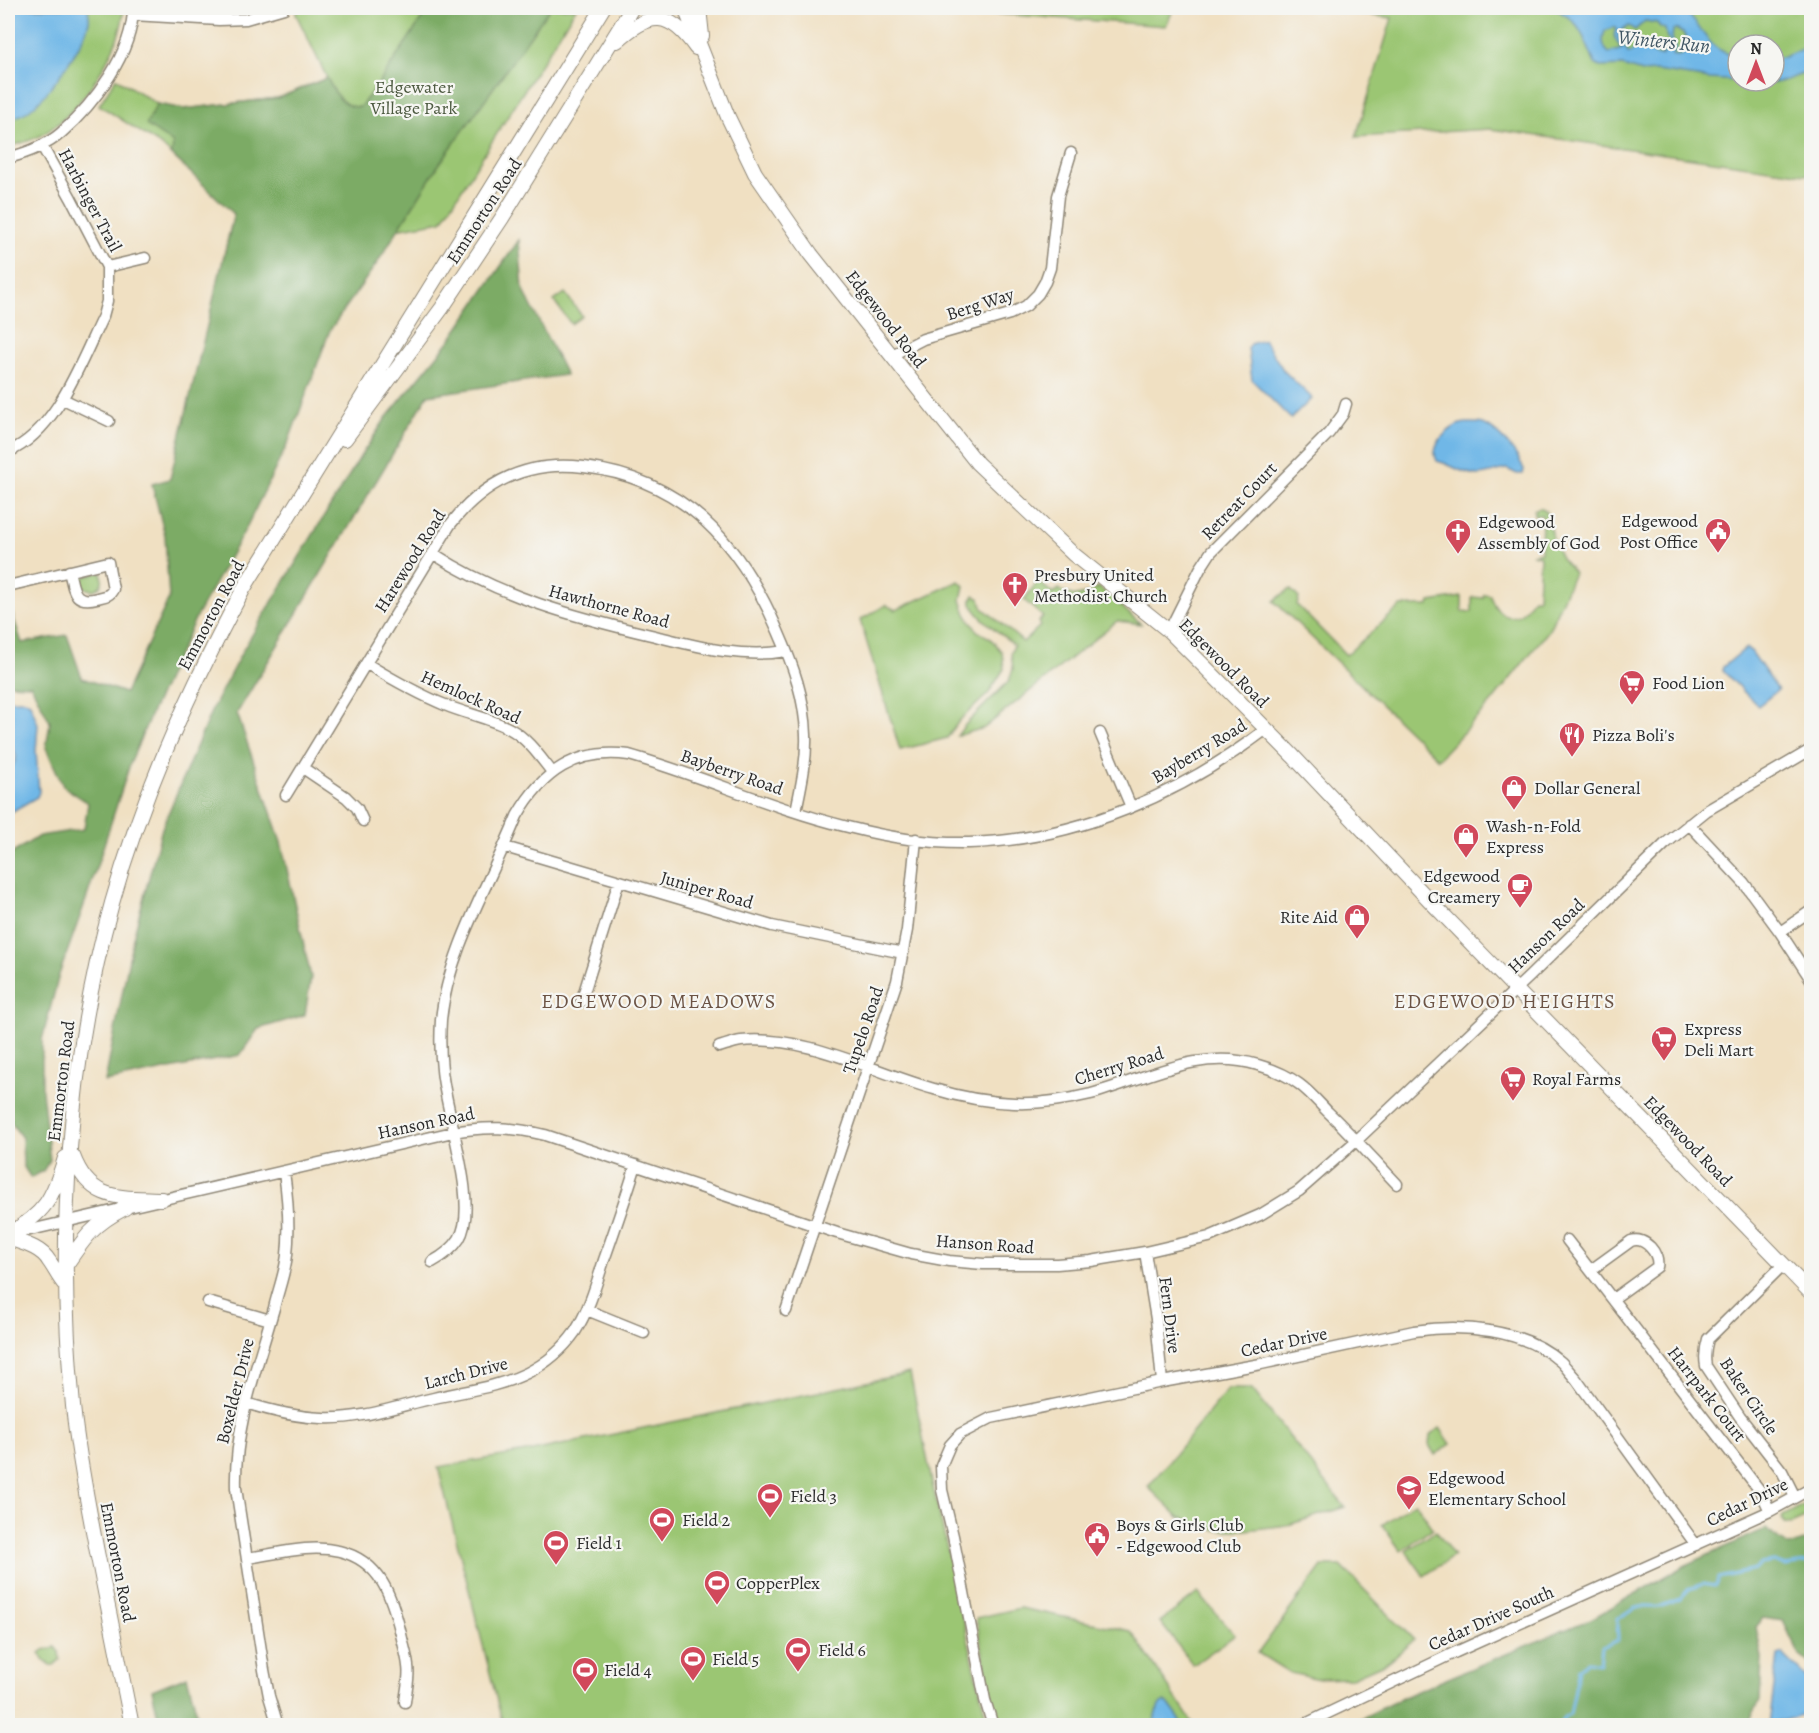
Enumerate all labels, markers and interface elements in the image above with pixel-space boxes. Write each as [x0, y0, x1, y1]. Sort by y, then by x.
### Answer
water label: Winters Run [1616, 23, 1712, 60]
north arrow [1726, 33, 1786, 93]
text: N [1750, 38, 1762, 60]
park label: Edgewater Village Park [370, 75, 458, 120]
street label: Harbinger Trail [53, 144, 128, 256]
street label: Emmorton Road [441, 153, 527, 269]
street label: Edgewood Road [840, 265, 932, 373]
street label: Berg Way [943, 282, 1018, 326]
street label: Retreat Court [1196, 457, 1282, 545]
street label: Harewood Road [369, 505, 451, 617]
place label: Edgewood Post Office [1619, 509, 1698, 554]
place label: Edgewood Assembly of God [1477, 510, 1600, 555]
public building icon: Edgewood Post Office [1703, 516, 1733, 554]
church icon: Edgewood Assembly of God [1443, 517, 1473, 555]
street label: Emmorton Road [172, 555, 250, 674]
place label: Presbury United Methodist Church [1034, 563, 1168, 608]
church icon: Presbury United Methodist Church [1000, 570, 1030, 608]
street label: Hawthorne Road [546, 578, 672, 634]
street label: Edgewood Road [1174, 613, 1274, 713]
street label: Hemlock Road [417, 664, 525, 730]
supermarket icon: Food Lion [1617, 668, 1647, 706]
place label: Food Lion [1652, 671, 1725, 695]
street label: Bayberry Road [1147, 713, 1251, 789]
restaurant icon: Pizza Boli's [1557, 720, 1587, 758]
place label: Pizza Boli's [1592, 723, 1675, 747]
street label: Bayberry Road [677, 743, 787, 801]
shop icon: Dollar General [1499, 773, 1529, 811]
place label: Dollar General [1534, 776, 1641, 800]
place label: Wash-n-Fold Express [1485, 814, 1581, 859]
shop icon: Wash-n-Fold Express [1451, 821, 1481, 859]
place label: Edgewood Creamery [1423, 864, 1501, 909]
street label: Juniper Road [658, 865, 757, 915]
cafe icon: Edgewood Creamery [1505, 871, 1535, 909]
street label: Hanson Road [1502, 893, 1590, 979]
shop icon: Rite Aid [1342, 902, 1372, 940]
place label: Rite Aid [1280, 905, 1338, 929]
street label: Tupelo Road [837, 983, 889, 1077]
district label: EDGEWOOD MEADOWS [541, 988, 777, 1015]
district label: EDGEWOOD HEIGHTS [1394, 988, 1616, 1015]
place label: Express Deli Mart [1684, 1017, 1754, 1062]
street label: Emmorton Road [42, 1019, 80, 1143]
supermarket icon: Express Deli Mart [1649, 1024, 1679, 1062]
street label: Cherry Road [1071, 1041, 1167, 1091]
supermarket icon: Royal Farms [1498, 1064, 1528, 1102]
place label: Royal Farms [1532, 1067, 1621, 1091]
street label: Edgewood Road [1638, 1090, 1738, 1192]
street label: Hanson Road [375, 1101, 477, 1145]
street label: Hanson Road [935, 1229, 1035, 1259]
street label: Fern Drive [1153, 1275, 1187, 1355]
street label: Cedar Drive [1239, 1321, 1329, 1363]
street label: Boxelder Drive [210, 1335, 260, 1447]
street label: Harrpark Court [1662, 1341, 1752, 1447]
street label: Larch Drive [422, 1351, 510, 1395]
street label: Baker Circle [1714, 1352, 1784, 1440]
place label: Edgewood Elementary School [1428, 1466, 1566, 1511]
street label: Cedar Drive [1702, 1472, 1792, 1532]
school or university icon: Edgewood Elementary School [1394, 1473, 1424, 1511]
sports icon: Field 3 [755, 1481, 785, 1519]
place label: Field 3 [790, 1484, 837, 1508]
street label: Emmorton Road [95, 1500, 141, 1624]
sports icon: Field 2 [647, 1505, 677, 1543]
place label: Field 2 [682, 1508, 731, 1532]
place label: Boys & Girls Club - Edgewood Club [1116, 1513, 1244, 1558]
public building icon: Boys & Girls Club - Edgewood Club [1082, 1520, 1112, 1558]
sports icon: Field 1 [541, 1528, 571, 1566]
place label: Field 1 [576, 1531, 622, 1555]
sports icon: CopperPlex [702, 1568, 732, 1606]
place label: CopperPlex [736, 1571, 820, 1595]
street label: Cedar Drive South [1424, 1579, 1558, 1656]
sports icon: Field 6 [783, 1635, 813, 1673]
place label: Field 6 [818, 1638, 866, 1662]
sports icon: Field 5 [678, 1644, 708, 1682]
place label: Field 5 [712, 1647, 759, 1671]
sports icon: Field 4 [570, 1655, 600, 1693]
place label: Field 4 [604, 1658, 652, 1682]

